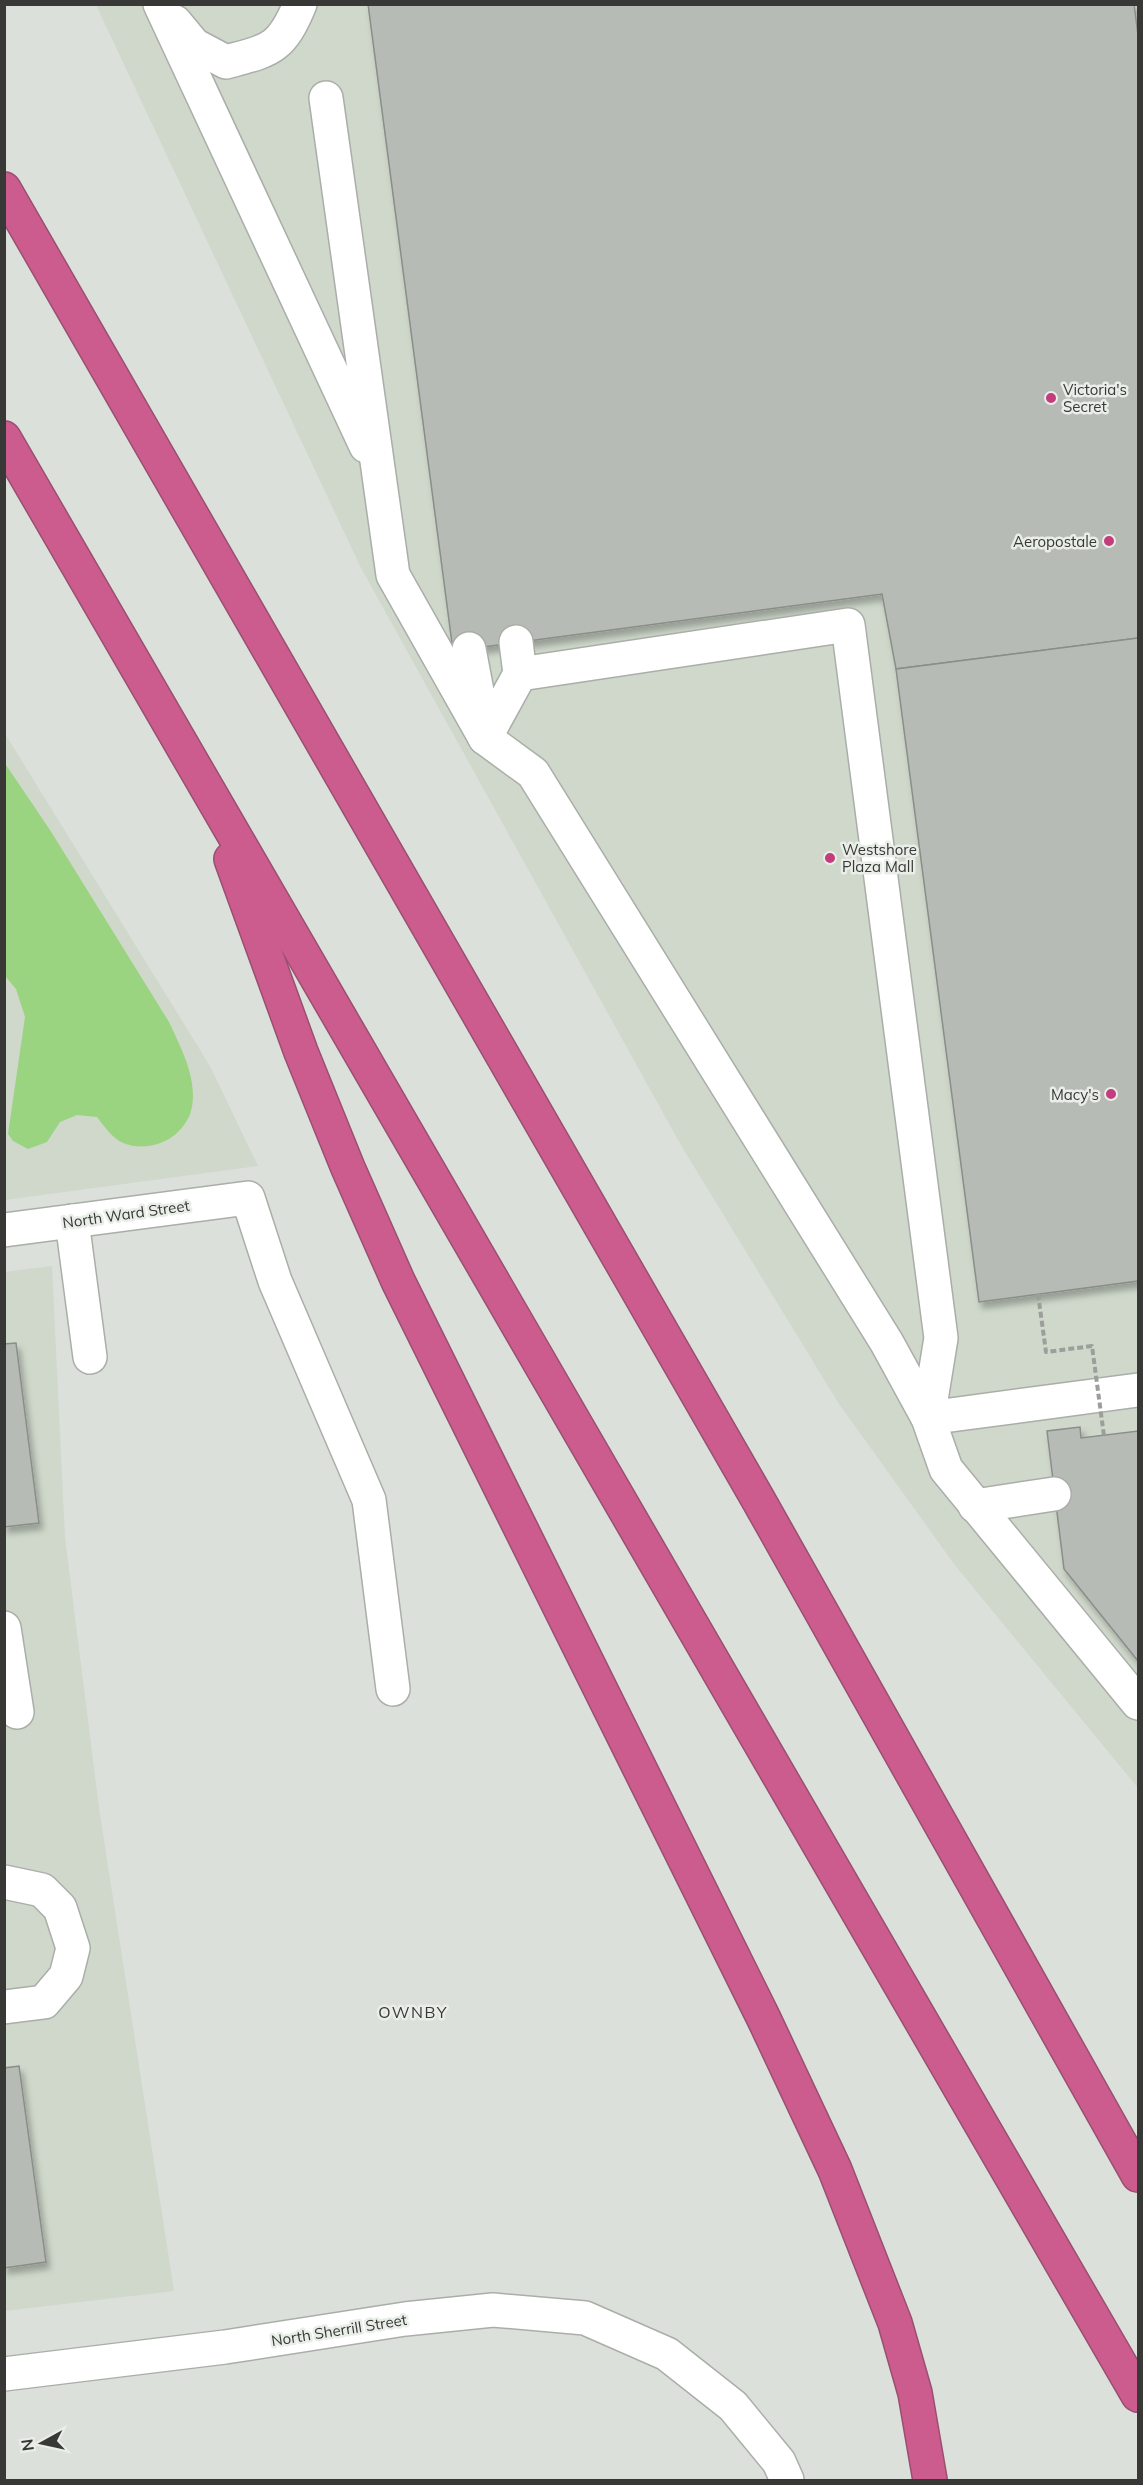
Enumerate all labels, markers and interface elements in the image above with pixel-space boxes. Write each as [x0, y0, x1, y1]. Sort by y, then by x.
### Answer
place label: Victoria's Secret [1063, 380, 1127, 416]
marker: Victoria's Secret [1044, 391, 1058, 405]
place label: Aeropostale [1013, 532, 1097, 551]
marker: Aeropostale [1102, 534, 1116, 548]
place label: Westshore Plaza Mall [842, 840, 917, 876]
marker: Westshore Plaza Mall [823, 851, 837, 865]
place label: Macy's [1051, 1085, 1099, 1104]
marker: Macy's [1104, 1087, 1118, 1101]
street label: North Ward Street [61, 1196, 191, 1232]
district label: OWNBY [378, 2002, 448, 2022]
street label: North Sherrill Street [270, 2310, 408, 2350]
north arrow [12, 2413, 72, 2473]
text: N [16, 2438, 38, 2452]

